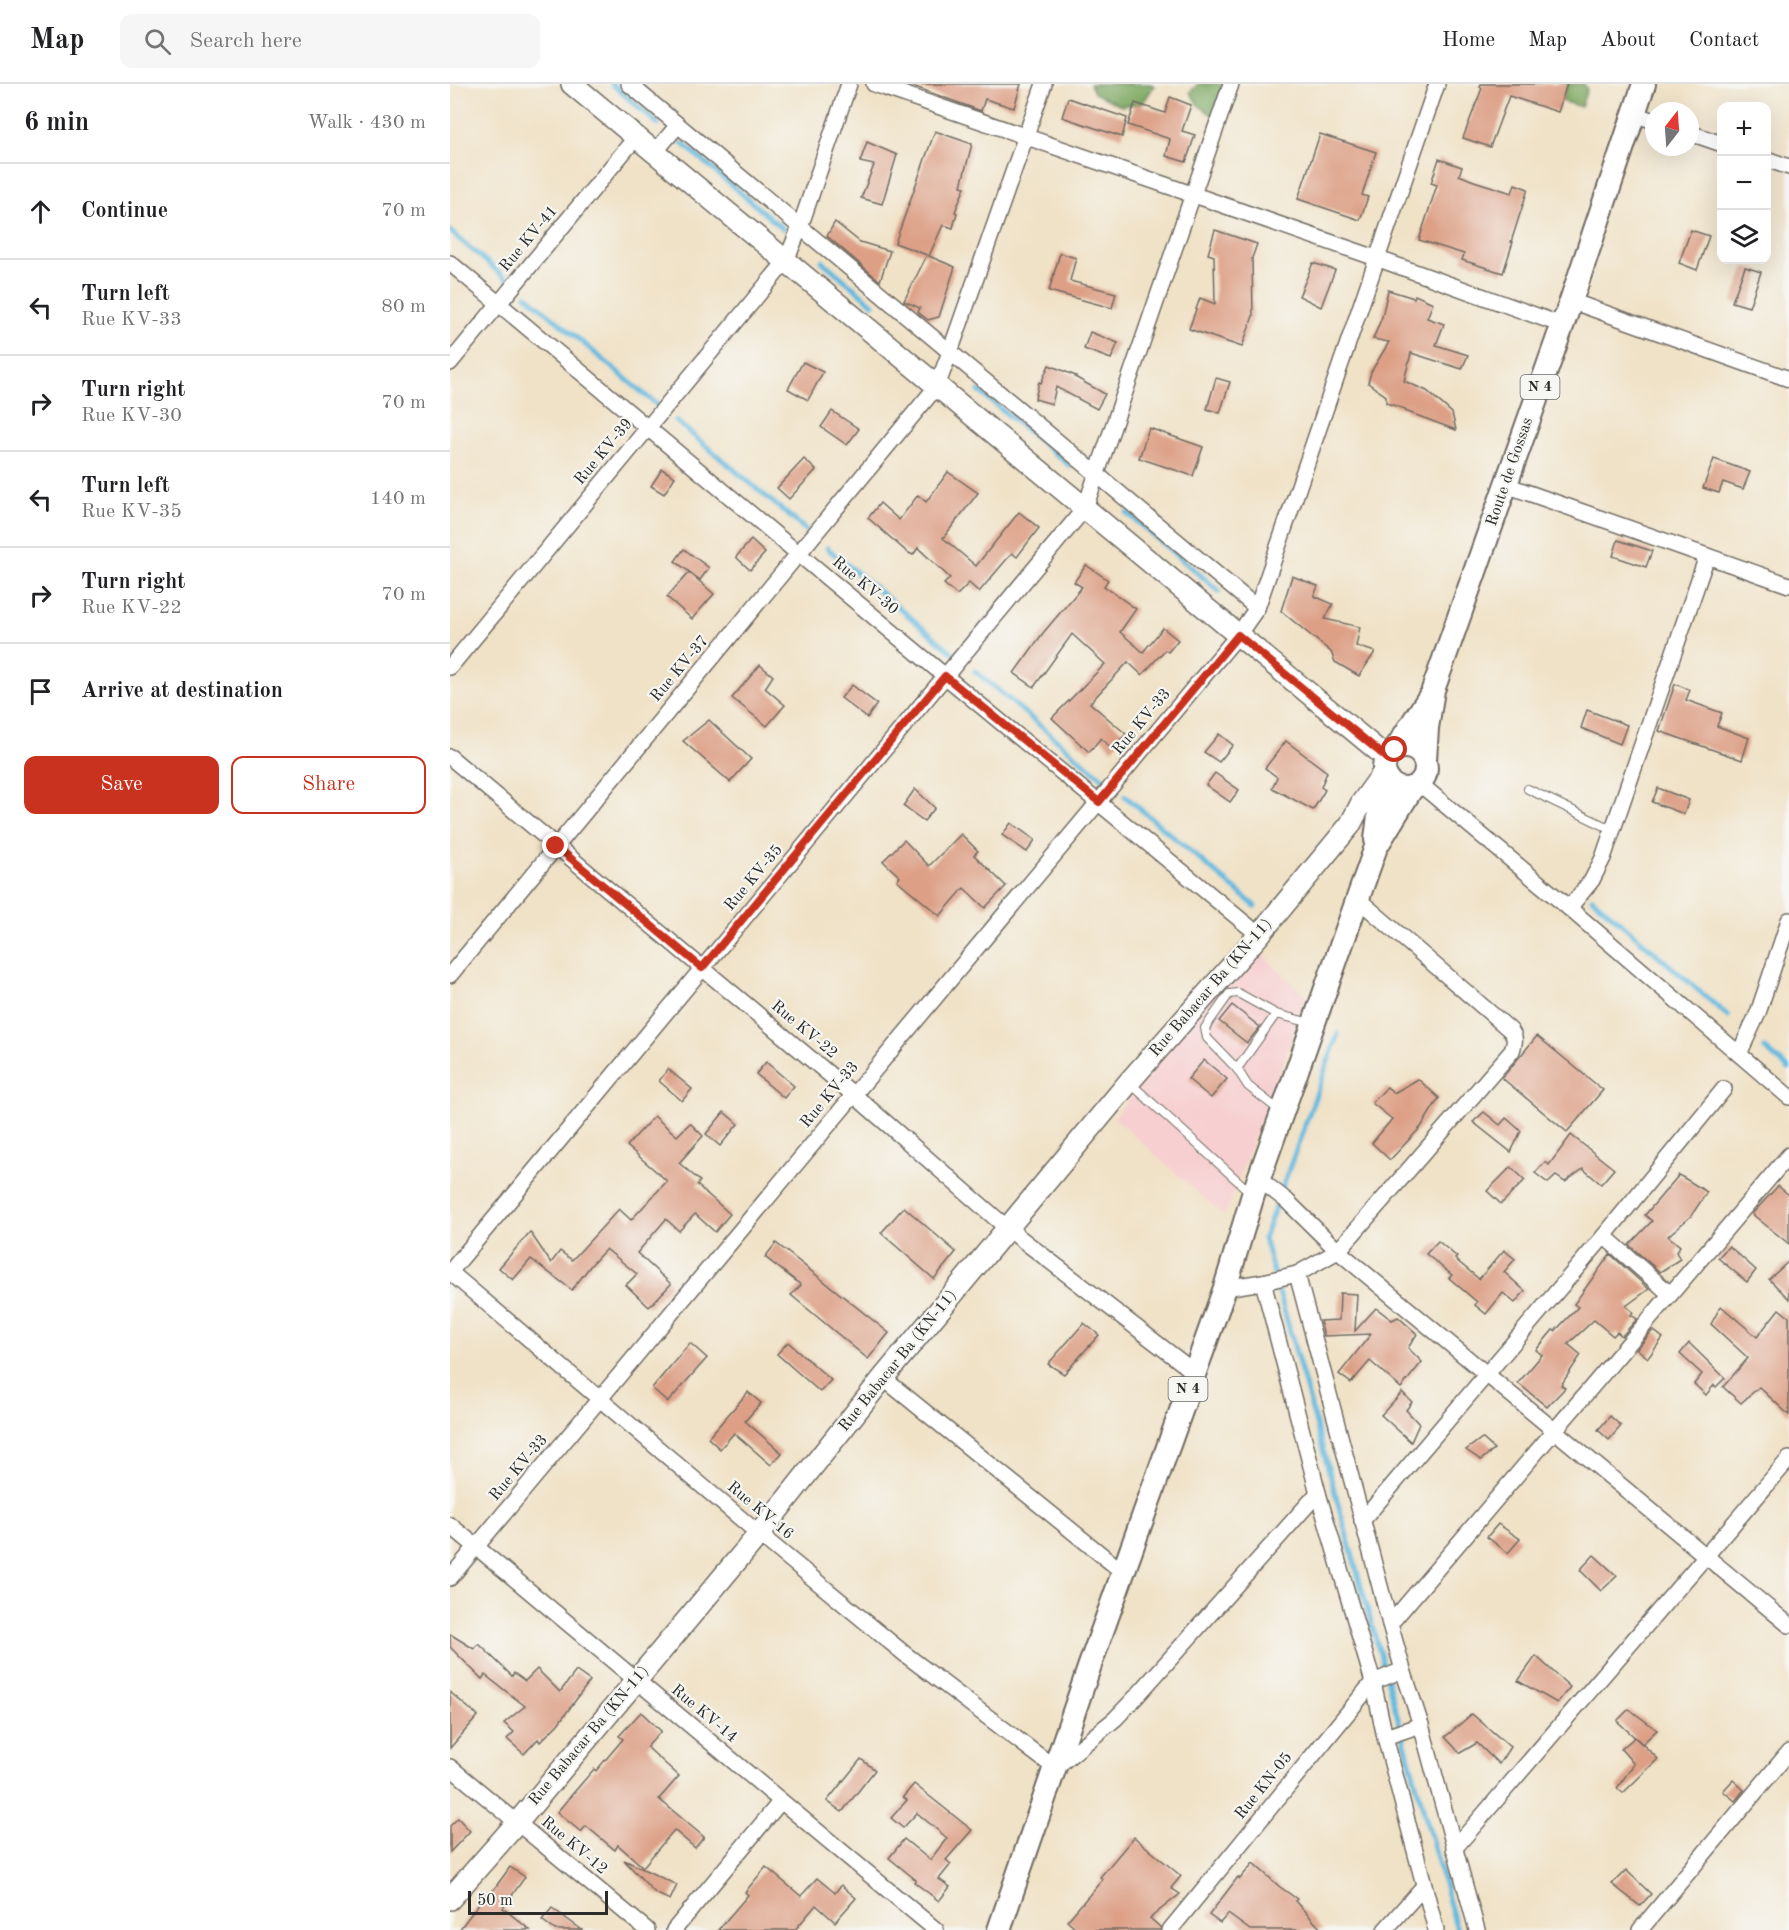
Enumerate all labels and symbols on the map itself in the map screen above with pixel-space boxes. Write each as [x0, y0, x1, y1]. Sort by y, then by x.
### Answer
north arrow [1645, 102, 1699, 156]
street label: Rue KV-41 [497, 203, 561, 275]
road number: N 4 [1520, 375, 1560, 399]
street label: Rue KV-39 [572, 416, 636, 488]
street label: Route de Gossas [1484, 416, 1536, 528]
street label: Rue KV-30 [829, 554, 901, 618]
street label: Rue KV-37 [648, 633, 712, 705]
street label: Rue KV-33 [1110, 686, 1174, 758]
route start [1381, 736, 1407, 762]
route end [542, 832, 568, 858]
street label: Rue KV-35 [722, 842, 786, 914]
street label: Rue Babacar Ba (KN-11) [1146, 915, 1275, 1060]
street label: Rue KV-22 [768, 998, 840, 1062]
street label: Rue KV-33 [798, 1059, 862, 1131]
street label: Rue Babacar Ba (KN-11) [835, 1287, 960, 1435]
road number: N 4 [1168, 1377, 1208, 1401]
street label: Rue KV-33 [487, 1432, 551, 1504]
street label: Rue KV-16 [724, 1479, 796, 1543]
street label: Rue Babacar Ba (KN-11) [525, 1662, 652, 1809]
street label: Rue KV-14 [668, 1682, 740, 1746]
street label: Rue KN-05 [1232, 1750, 1296, 1822]
street label: Rue KV-12 [538, 1814, 610, 1878]
scale bar [468, 1888, 608, 1916]

